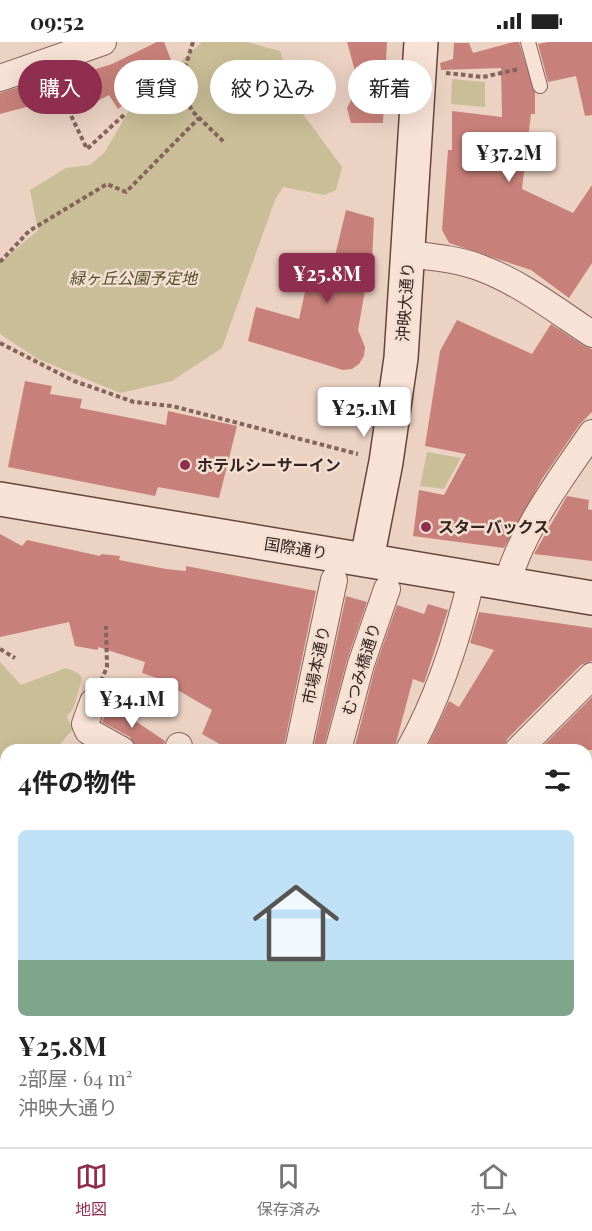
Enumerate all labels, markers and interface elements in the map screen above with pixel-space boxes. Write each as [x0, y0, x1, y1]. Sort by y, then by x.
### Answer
text: 09:52 [30, 6, 84, 36]
chip: 購入 [18, 60, 102, 114]
chip: 賃貸 [114, 60, 198, 114]
chip: 絞り込み [210, 60, 336, 114]
chip: 新着 [348, 60, 432, 114]
pin: ¥37.2M [460, 132, 558, 183]
text: ¥37.2M [476, 138, 542, 165]
pin: ¥25.8M [278, 253, 376, 304]
text: ¥25.8M [293, 259, 361, 286]
street label: 沖映大通り [391, 261, 418, 343]
park label: 緑ヶ丘公園予定地 [69, 267, 199, 288]
pin: ¥25.1M [315, 387, 413, 438]
text: ¥25.1M [332, 393, 396, 420]
place label: ホテルシーサーイン [197, 454, 341, 475]
marker: ホテルシーサーイン [178, 458, 192, 472]
place label: スターバックス [438, 516, 549, 537]
marker: スターバックス [419, 520, 433, 534]
street label: 国際通り [263, 532, 329, 563]
street label: むつみ橋通り [336, 620, 385, 718]
street label: 市場本通り [297, 624, 334, 706]
pin: ¥34.1M [83, 678, 181, 729]
text: ¥34.1M [99, 684, 165, 711]
text: 4件の物件 [18, 764, 136, 799]
icon: filters [541, 764, 574, 797]
icon: home [242, 869, 350, 977]
text: ¥25.8M [18, 1028, 107, 1063]
text: 2部屋 · 64 m² [18, 1064, 133, 1091]
text: 沖映大通り [18, 1093, 118, 1120]
tab: 地図 [75, 1160, 108, 1220]
tab: 保存済み [257, 1160, 321, 1220]
tab: ホーム [470, 1160, 517, 1220]

